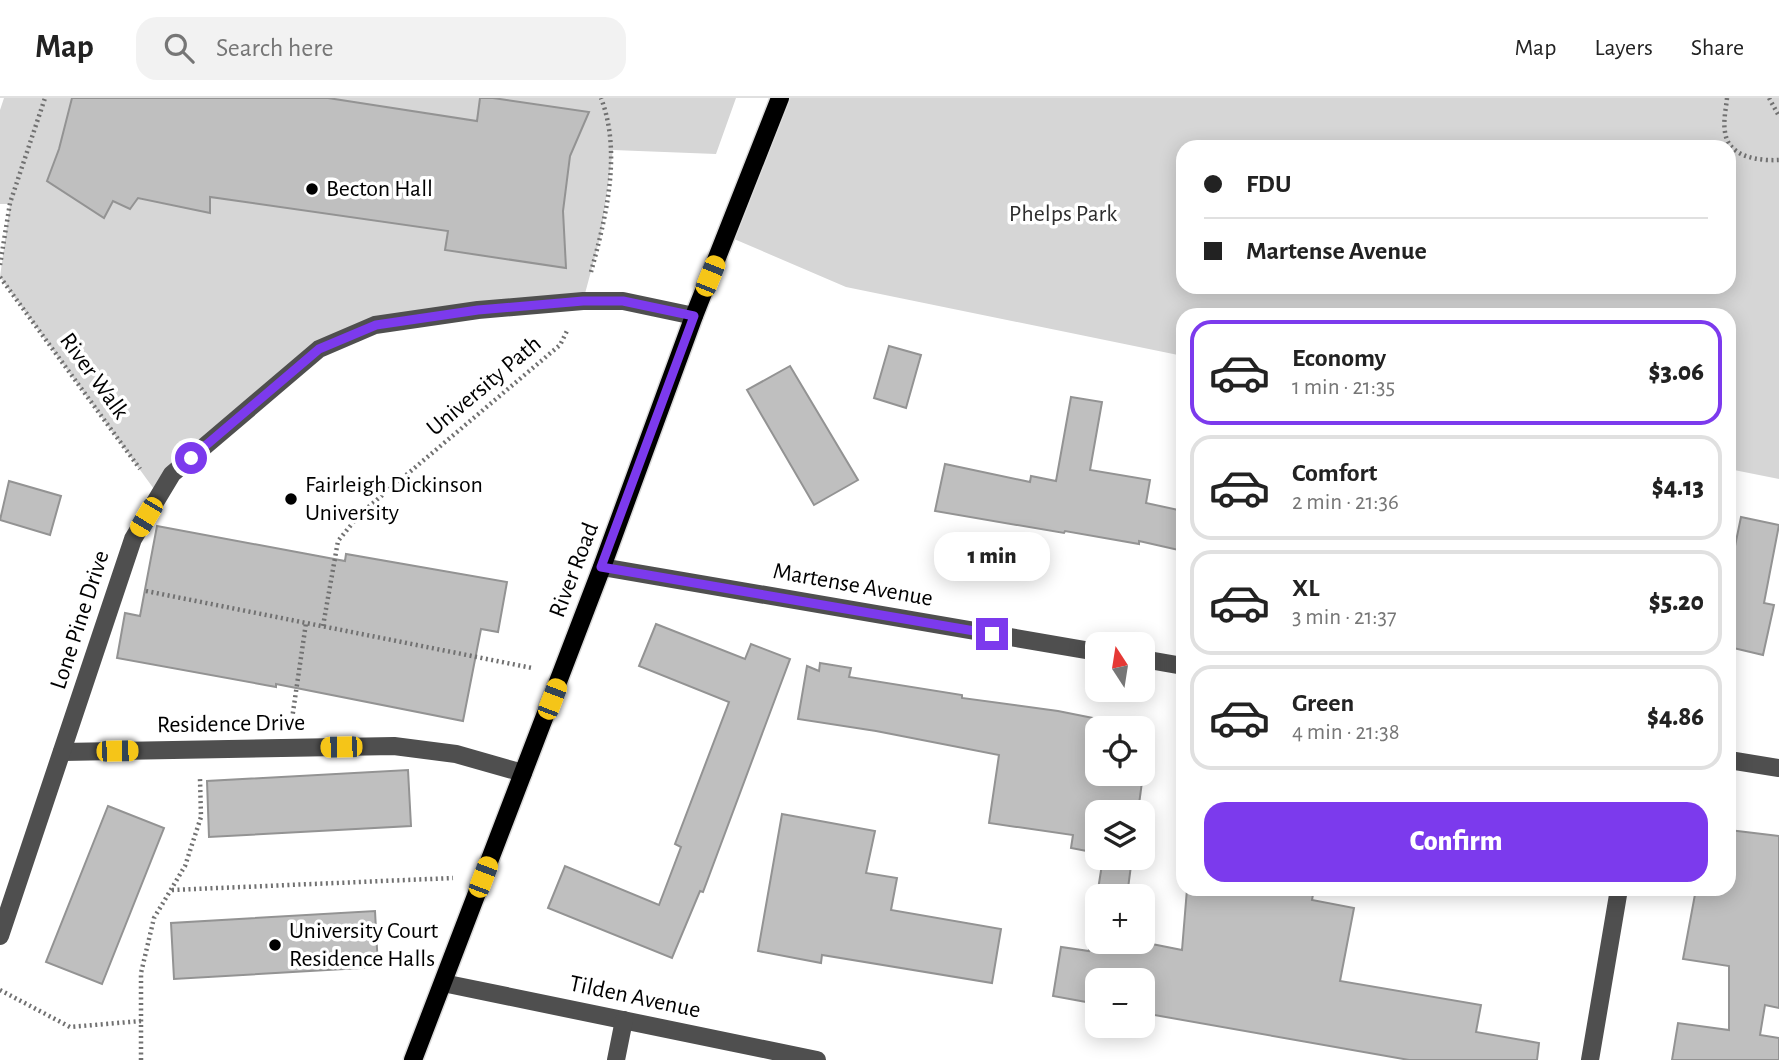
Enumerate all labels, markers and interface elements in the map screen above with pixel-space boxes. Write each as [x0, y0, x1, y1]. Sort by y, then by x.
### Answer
search box [136, 17, 626, 80]
icon: search [160, 29, 198, 67]
text: Map [35, 31, 94, 64]
text: Search here [216, 35, 334, 61]
text: Map [1514, 36, 1556, 60]
text: Layers [1594, 36, 1653, 60]
text: Share [1691, 36, 1744, 60]
text: FDU [1246, 171, 1291, 197]
place label: Becton Hall [326, 177, 433, 201]
marker: Becton Hall [304, 181, 320, 197]
park label: Phelps Park [1009, 202, 1117, 226]
text: Martense Avenue [1246, 238, 1427, 264]
car [693, 253, 728, 299]
street label: River Walk [55, 329, 133, 423]
street label: University Path [422, 331, 546, 441]
icon: car [1208, 341, 1271, 404]
text: Economy [1292, 345, 1386, 371]
text: $3.06 [1649, 359, 1704, 385]
text: 1 min · 21:35 [1292, 376, 1395, 399]
route start [175, 442, 207, 474]
icon: car [1208, 456, 1271, 519]
text: Comfort [1292, 460, 1377, 486]
place label: Fairleigh Dickinson University [305, 473, 483, 525]
text: $4.13 [1652, 474, 1704, 500]
marker: Fairleigh Dickinson University [283, 491, 299, 507]
text: 2 min · 21:36 [1292, 491, 1399, 514]
car [127, 494, 166, 540]
street label: River Road [545, 519, 603, 621]
callout: 1 min [934, 532, 1050, 582]
text: 1 min [968, 545, 1016, 568]
street label: Lone Pine Drive [46, 548, 114, 692]
street label: Martense Avenue [771, 559, 935, 611]
icon: car [1208, 571, 1271, 634]
text: XL [1292, 575, 1319, 601]
text: $5.20 [1649, 589, 1704, 615]
text: 3 min · 21:37 [1292, 606, 1397, 629]
route end [976, 618, 1008, 650]
north arrow [1085, 632, 1155, 702]
map controls [1085, 632, 1155, 1038]
car [535, 676, 570, 722]
icon: car [1208, 686, 1271, 749]
text: Green [1292, 690, 1354, 716]
text: $4.86 [1647, 704, 1704, 730]
street label: Residence Drive [157, 711, 305, 737]
button: locate [1085, 716, 1155, 786]
text: 4 min · 21:38 [1292, 721, 1400, 744]
car [320, 736, 363, 758]
car [96, 740, 139, 762]
button: layers [1085, 800, 1155, 870]
button: Confirm [1204, 802, 1708, 882]
car [466, 854, 501, 900]
button: + [1085, 884, 1155, 954]
place label: University Court Residence Halls [289, 919, 438, 971]
marker: University Court Residence Halls [267, 937, 283, 953]
button: − [1085, 968, 1155, 1038]
street label: Tilden Avenue [567, 971, 703, 1023]

